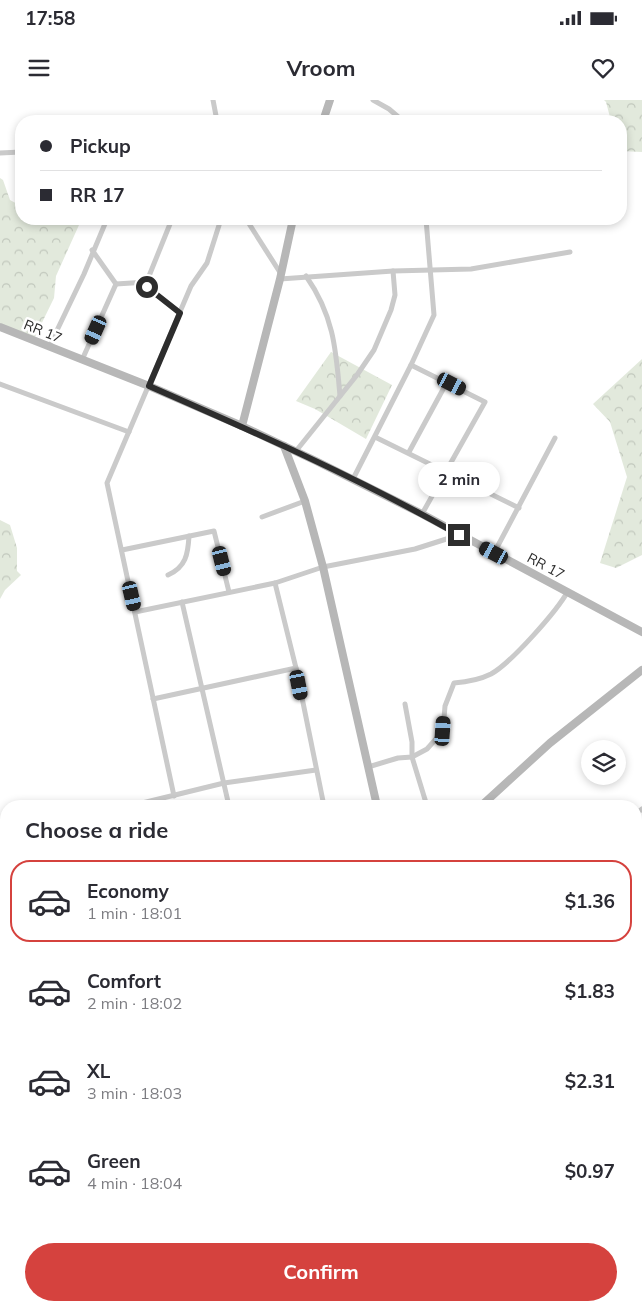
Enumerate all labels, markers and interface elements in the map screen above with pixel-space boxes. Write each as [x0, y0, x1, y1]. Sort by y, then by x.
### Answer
text: 17:58 [25, 6, 75, 30]
icon: menu [25, 54, 53, 82]
text: Vroom [287, 54, 355, 82]
icon: heart [589, 54, 617, 82]
text: Pickup [70, 134, 131, 158]
text: RR 17 [70, 183, 125, 207]
route start [136, 276, 158, 298]
car [83, 313, 108, 347]
street label: RR 17 [21, 315, 65, 347]
car [435, 371, 468, 397]
callout: 2 min [418, 462, 500, 498]
text: 2 min [438, 469, 480, 489]
route end [448, 524, 470, 546]
car [477, 539, 510, 567]
car [211, 545, 232, 577]
street label: RR 17 [524, 549, 568, 583]
car [121, 580, 142, 612]
car [288, 669, 309, 701]
car [434, 716, 451, 746]
map controls [581, 740, 626, 785]
button: layers [581, 740, 626, 785]
text: Choose a ride [25, 816, 168, 844]
icon: car [27, 879, 72, 924]
text: Economy [87, 879, 169, 903]
text: $1.36 [565, 889, 615, 913]
text: 1 min · 18:01 [87, 903, 182, 923]
icon: car [27, 969, 72, 1014]
text: Comfort [87, 969, 161, 993]
text: $1.83 [565, 979, 615, 1003]
text: 2 min · 18:02 [87, 993, 182, 1013]
icon: car [27, 1059, 72, 1104]
text: XL [87, 1059, 110, 1083]
text: $2.31 [565, 1069, 615, 1093]
text: 3 min · 18:03 [87, 1083, 182, 1103]
icon: car [27, 1149, 72, 1194]
text: Green [87, 1149, 141, 1173]
text: $0.97 [565, 1159, 615, 1183]
text: 4 min · 18:04 [87, 1173, 182, 1193]
button: Confirm [25, 1243, 617, 1301]

